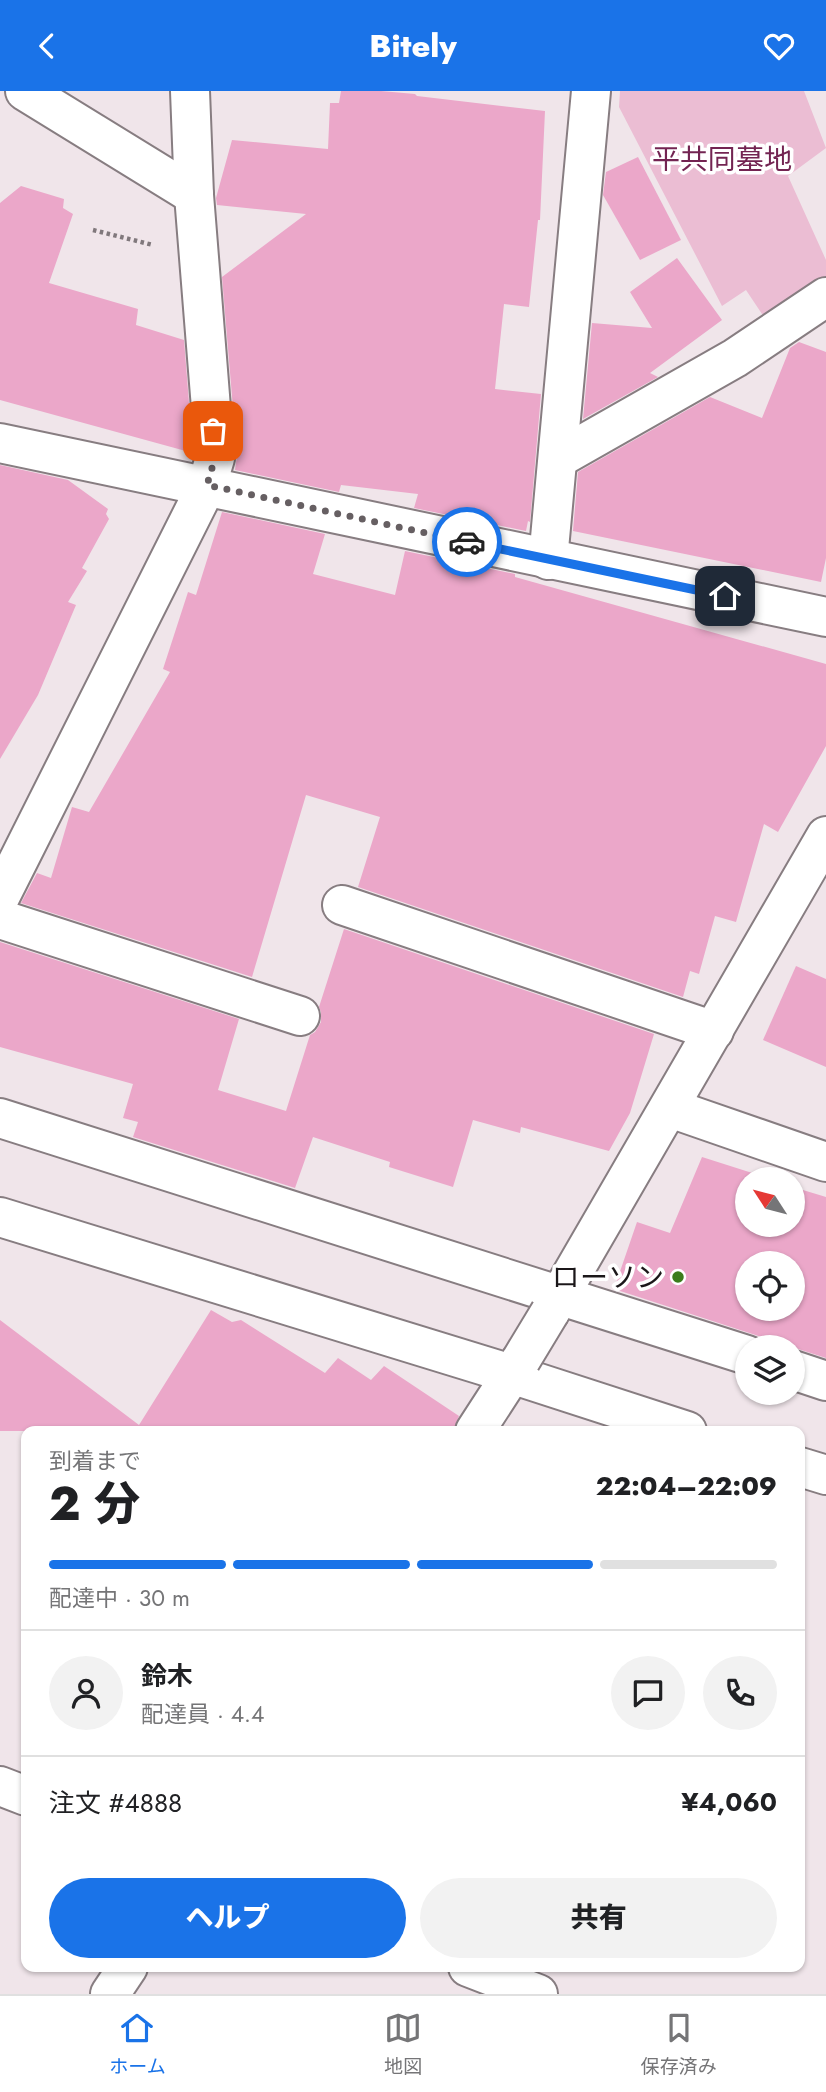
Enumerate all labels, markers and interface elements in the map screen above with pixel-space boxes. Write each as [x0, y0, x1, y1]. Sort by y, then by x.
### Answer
text: Bitely [369, 23, 457, 69]
icon: back [28, 27, 66, 65]
icon: heart [760, 27, 798, 65]
park label: 平共同墓地 [652, 139, 792, 180]
pin [183, 401, 243, 461]
icon: bag [194, 412, 232, 450]
courier [432, 507, 502, 577]
icon: car [448, 523, 486, 561]
pin [695, 566, 755, 626]
icon: home [706, 577, 744, 615]
north arrow [735, 1167, 805, 1237]
map controls [735, 1167, 805, 1405]
button: locate [735, 1251, 805, 1321]
place label: ローソン [552, 1257, 664, 1298]
marker: ローソン [670, 1269, 686, 1285]
button: layers [735, 1335, 805, 1405]
text: 到着まで [49, 1444, 141, 1478]
text: 22:04–22:09 [596, 1467, 777, 1505]
text: 2 分 [49, 1471, 140, 1537]
text: 配達中 · 30 m [49, 1581, 190, 1615]
button: person [49, 1656, 123, 1730]
button: chat [611, 1656, 685, 1730]
button: phone [703, 1656, 777, 1730]
text: 鈴木 [141, 1657, 193, 1695]
text: 配達員 · 4.4 [141, 1697, 264, 1731]
text: ¥4,060 [681, 1783, 777, 1821]
text: 注文 #4888 [49, 1784, 182, 1822]
button: ヘルプ [49, 1878, 406, 1958]
button: 共有 [420, 1878, 777, 1958]
tab: ホーム [109, 2009, 166, 2080]
tab: 地図 [384, 2009, 422, 2080]
tab: 保存済み [641, 2009, 717, 2080]

